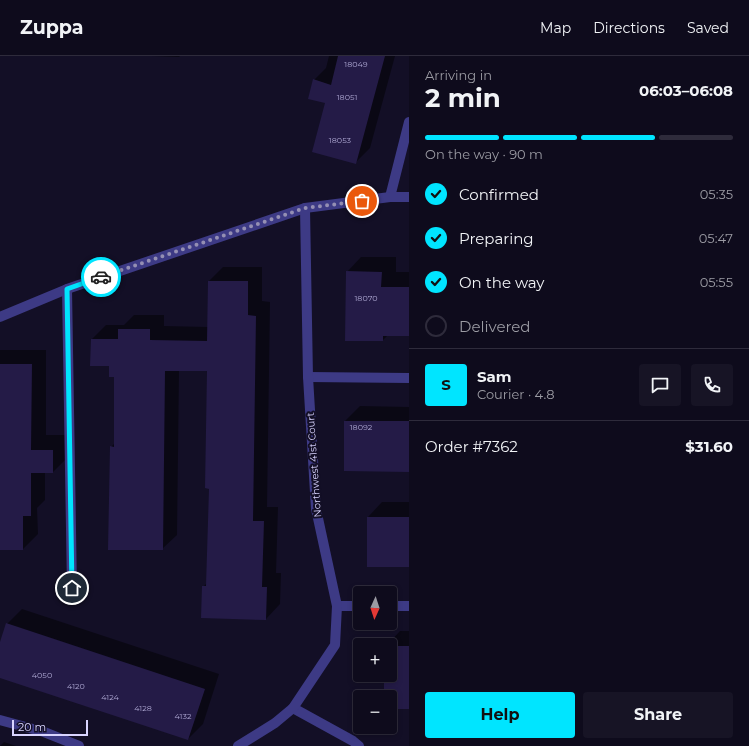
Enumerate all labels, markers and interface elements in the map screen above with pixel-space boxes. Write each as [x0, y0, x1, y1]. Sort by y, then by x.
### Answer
text: Zuppa [20, 16, 84, 39]
text: Map [540, 19, 571, 37]
text: Directions [593, 19, 665, 37]
text: Saved [687, 19, 729, 37]
house number: 18049 [344, 59, 368, 69]
text: Arriving in [425, 67, 492, 83]
text: 06:03–06:08 [639, 81, 733, 100]
text: 2 min [425, 82, 501, 114]
house number: 18051 [337, 92, 357, 102]
house number: 18053 [329, 135, 352, 145]
text: On the way · 90 m [425, 146, 543, 162]
icon: check [425, 183, 447, 205]
pin [345, 184, 379, 218]
text: Confirmed [459, 185, 539, 204]
text: 05:35 [700, 186, 733, 202]
icon: bag [351, 190, 373, 212]
icon: check [425, 227, 447, 249]
text: Preparing [459, 229, 534, 248]
text: 05:47 [699, 230, 733, 246]
courier [81, 257, 121, 297]
icon: car [90, 266, 112, 288]
icon: check [425, 271, 447, 293]
text: On the way [459, 273, 544, 292]
text: 05:55 [700, 274, 733, 290]
house number: 18070 [354, 293, 378, 303]
text: Delivered [459, 317, 531, 336]
button: chat [639, 364, 681, 406]
button: phone [691, 364, 733, 406]
text: Sam [477, 367, 512, 386]
text: S [441, 375, 451, 394]
text: Courier · 4.8 [477, 386, 555, 402]
street label: Northwest 41st Court [304, 412, 324, 518]
house number: 18092 [350, 422, 373, 432]
text: Order #7362 [425, 437, 518, 456]
text: $31.60 [685, 437, 733, 456]
pin [55, 571, 89, 605]
icon: home [61, 577, 83, 599]
north arrow [353, 586, 397, 630]
map controls [353, 586, 397, 734]
button: + [353, 638, 397, 682]
house number: 4050 [32, 670, 52, 680]
house number: 4120 [67, 681, 85, 691]
button: − [353, 690, 397, 734]
house number: 4124 [101, 692, 120, 702]
button: Help [425, 692, 575, 738]
button: Share [583, 692, 733, 738]
house number: 4128 [134, 703, 152, 713]
house number: 4132 [175, 711, 192, 721]
scale bar [12, 718, 88, 737]
text: 20 m [18, 720, 46, 734]

